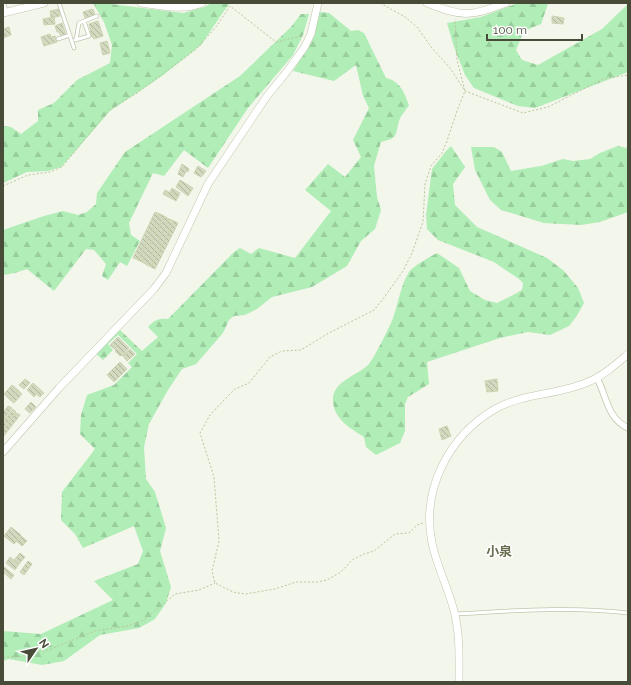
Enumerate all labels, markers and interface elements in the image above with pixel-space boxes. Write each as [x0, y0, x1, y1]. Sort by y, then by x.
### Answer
scale bar [487, 16, 582, 42]
text: 100 m [493, 23, 527, 37]
district label: 小泉 [486, 544, 512, 559]
north arrow [16, 629, 56, 669]
text: N [36, 637, 52, 651]

